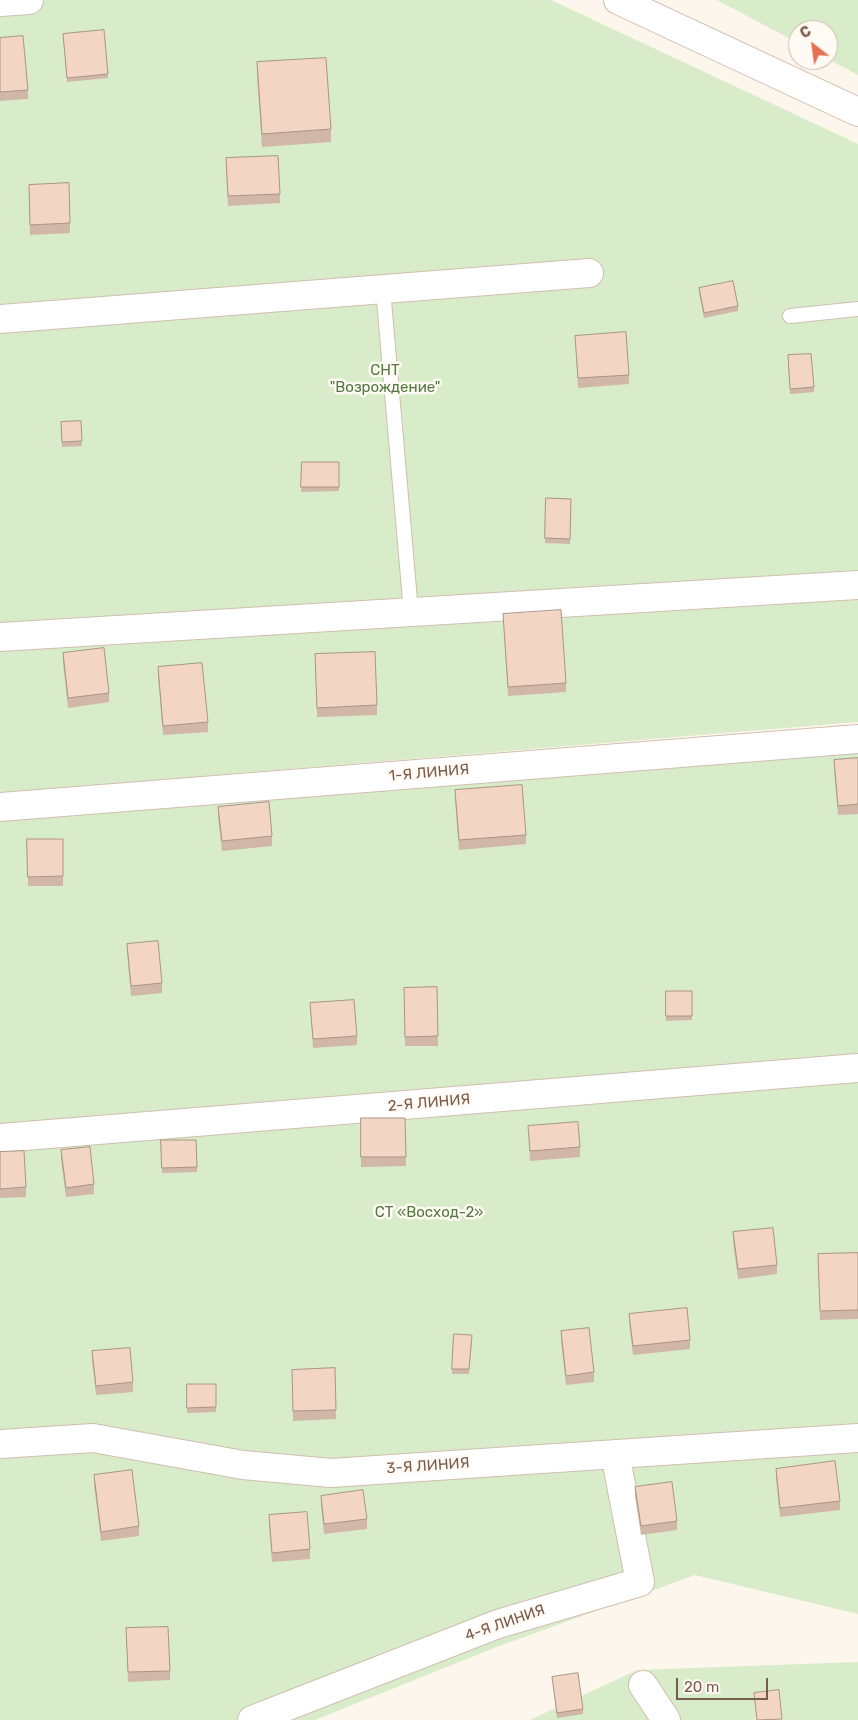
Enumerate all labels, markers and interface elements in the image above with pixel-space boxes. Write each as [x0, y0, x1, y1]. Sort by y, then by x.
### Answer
north arrow [788, 20, 838, 70]
text: С [797, 23, 814, 42]
park label: СНТ "Возрождение" [330, 362, 440, 397]
street label: 1-Я ЛИНИЯ [388, 761, 470, 785]
street label: 2-Я ЛИНИЯ [387, 1090, 471, 1116]
park label: СТ «Восход-2» [375, 1204, 483, 1222]
street label: 3-Я ЛИНИЯ [386, 1454, 470, 1478]
street label: 4-Я ЛИНИЯ [463, 1601, 547, 1645]
scale bar [678, 1668, 770, 1700]
text: 20 m [684, 1678, 719, 1696]

